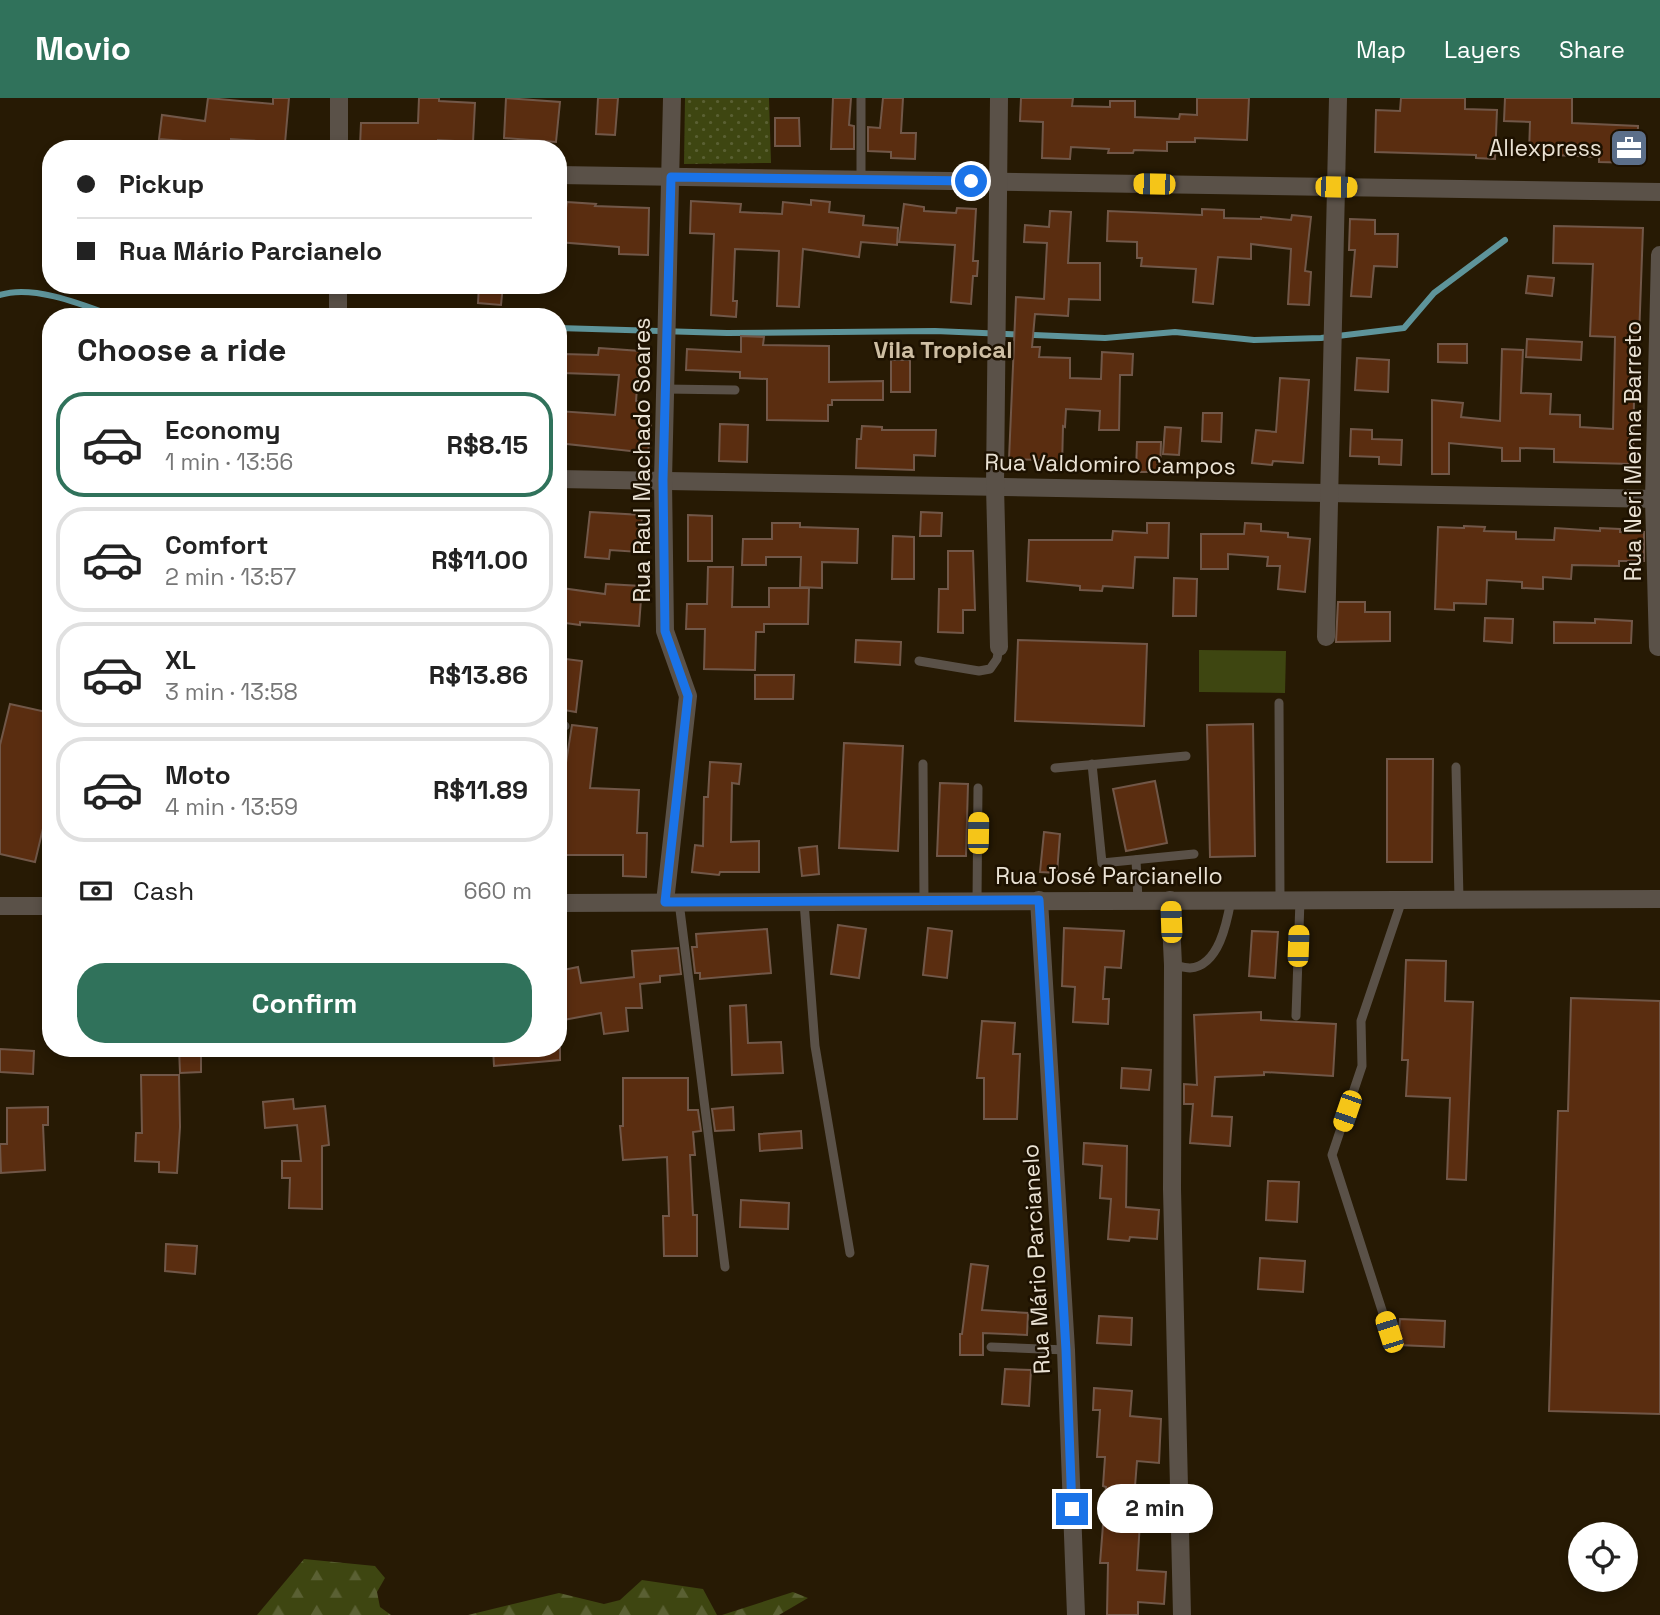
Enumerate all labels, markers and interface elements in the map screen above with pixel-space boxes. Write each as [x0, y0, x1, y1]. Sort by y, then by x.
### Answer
text: Movio [35, 28, 131, 70]
text: Map [1356, 34, 1406, 65]
text: Layers [1444, 34, 1521, 65]
text: Share [1559, 34, 1625, 65]
office icon: Allexpress [1608, 127, 1650, 169]
place label: Allexpress [1489, 133, 1602, 163]
route start [955, 165, 987, 197]
text: Pickup [119, 167, 204, 201]
car [1133, 173, 1176, 195]
car [1315, 176, 1358, 198]
text: Rua Mário Parcianelo [119, 234, 382, 268]
street label: Rua Raul Machado Soares [627, 318, 657, 602]
street label: Rua Neri Menna Barreto [1618, 321, 1648, 581]
text: Choose a ride [77, 330, 287, 370]
district label: Vila Tropical [873, 334, 1013, 365]
icon: car [81, 413, 144, 476]
text: Economy [165, 413, 281, 447]
text: R$8.15 [446, 428, 528, 462]
text: 1 min · 13:56 [165, 447, 293, 477]
street label: Rua Valdomiro Campos [984, 447, 1236, 481]
icon: car [81, 528, 144, 591]
text: Comfort [165, 528, 268, 562]
text: R$11.00 [431, 543, 528, 577]
text: 2 min · 13:57 [165, 562, 296, 592]
icon: car [81, 643, 144, 706]
text: XL [165, 643, 196, 677]
text: R$13.86 [429, 658, 528, 692]
text: 3 min · 13:58 [165, 677, 298, 707]
icon: car [81, 758, 144, 821]
text: Moto [165, 758, 231, 792]
text: R$11.89 [433, 773, 528, 807]
text: 4 min · 13:59 [165, 792, 298, 822]
car [968, 812, 989, 854]
street label: Rua José Parcianello [995, 861, 1223, 891]
icon: cash [77, 872, 115, 910]
text: Cash [133, 874, 194, 908]
text: 660 m [463, 876, 532, 906]
car [1160, 901, 1183, 943]
car [1287, 925, 1310, 967]
button: Confirm [77, 963, 532, 1043]
car [1331, 1088, 1364, 1134]
street label: Rua Mário Parcianelo [1015, 1143, 1057, 1375]
car [1373, 1309, 1406, 1355]
callout: 2 min [1096, 1484, 1212, 1534]
route end [1056, 1493, 1088, 1525]
text: 2 min [1125, 1493, 1185, 1523]
map controls [1568, 1522, 1638, 1592]
button: locate [1568, 1522, 1638, 1592]

